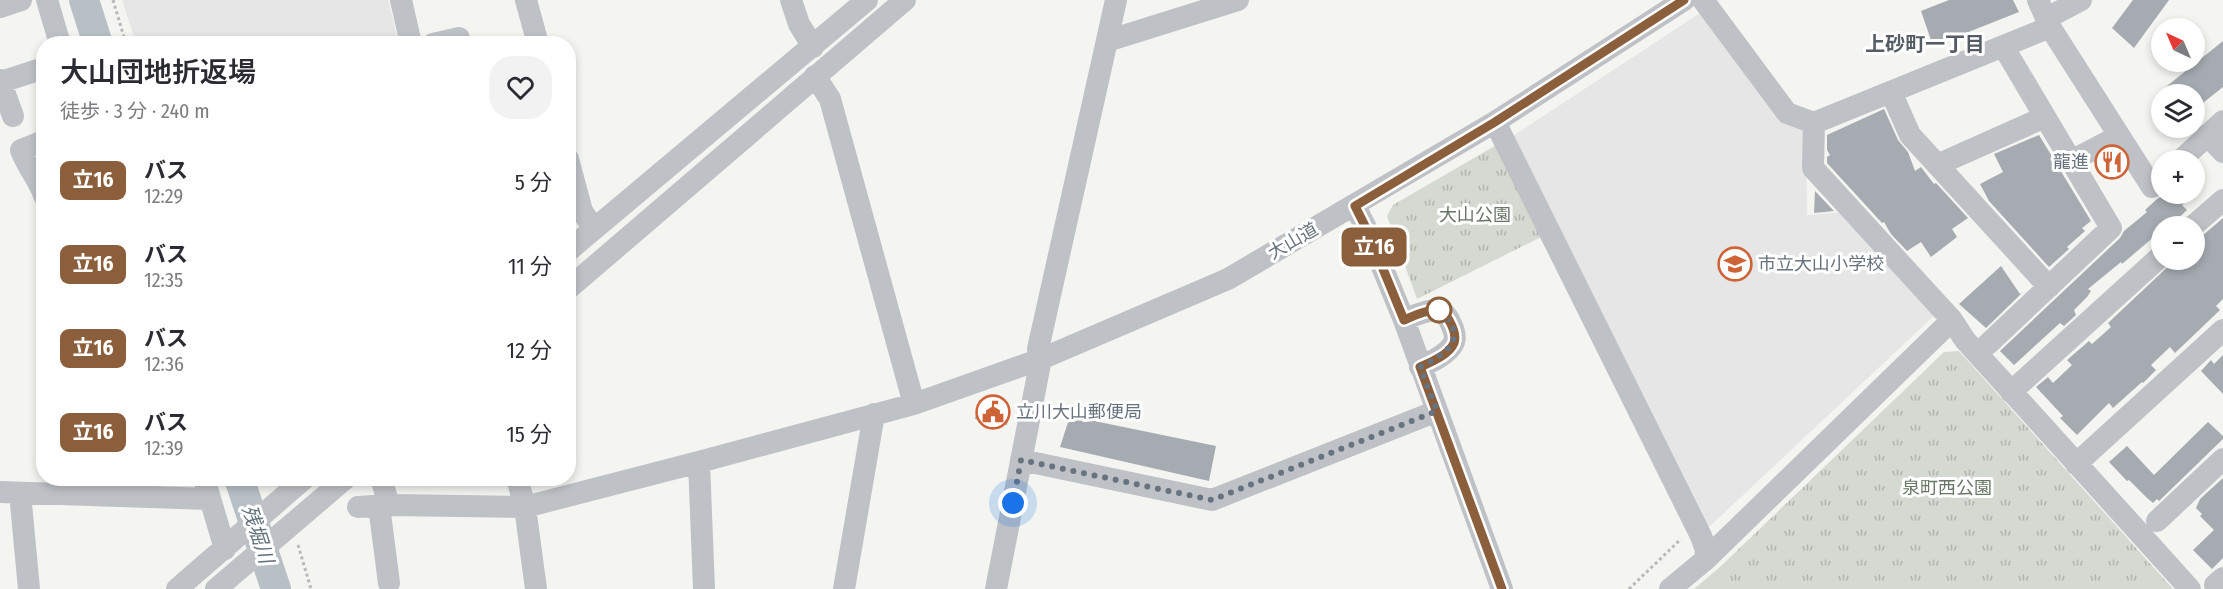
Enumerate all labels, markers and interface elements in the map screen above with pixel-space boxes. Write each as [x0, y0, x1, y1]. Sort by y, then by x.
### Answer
north arrow [2151, 18, 2205, 72]
map controls [2151, 18, 2205, 270]
district label: 上砂町一丁目 [1865, 32, 1985, 56]
text: 大山団地折返場 [60, 56, 256, 89]
button: heart [489, 56, 552, 119]
button: layers [2151, 84, 2205, 138]
text: 徒歩 · 3 分 · 240 m [60, 99, 210, 123]
restaurant icon: 龍進 [2094, 144, 2130, 180]
button: + [2151, 150, 2205, 204]
place label: 龍進 [2053, 151, 2089, 173]
text: バス [144, 157, 188, 184]
text: 立16 [73, 167, 113, 193]
text: 5 分 [515, 169, 552, 196]
text: 12:29 [144, 184, 183, 208]
park label: 大山公園 [1439, 204, 1511, 226]
button: − [2151, 216, 2205, 270]
street label: 大山道 [1264, 218, 1322, 264]
line badge: 立16 [1340, 228, 1408, 266]
text: 立16 [1354, 234, 1394, 260]
text: バス [144, 241, 188, 268]
school or university icon: 市立大山小学校 [1717, 246, 1753, 282]
text: 立16 [73, 251, 113, 277]
text: 11 分 [508, 253, 552, 280]
place label: 市立大山小学校 [1758, 253, 1884, 275]
text: 12:35 [144, 268, 183, 292]
unlabelled marker [1426, 297, 1452, 323]
text: バス [144, 325, 188, 352]
text: 立16 [73, 335, 113, 361]
text: 12 分 [507, 337, 552, 364]
text: 12:36 [144, 352, 184, 376]
public building icon: 立川大山郵便局 [975, 394, 1011, 430]
place label: 立川大山郵便局 [1016, 401, 1142, 423]
text: バス [144, 409, 188, 436]
text: 立16 [73, 419, 113, 445]
text: 15 分 [506, 421, 552, 448]
text: 12:39 [144, 436, 184, 460]
park label: 泉町西公園 [1902, 477, 1992, 499]
your location [998, 488, 1028, 518]
water label: 残堀川 [237, 502, 279, 568]

